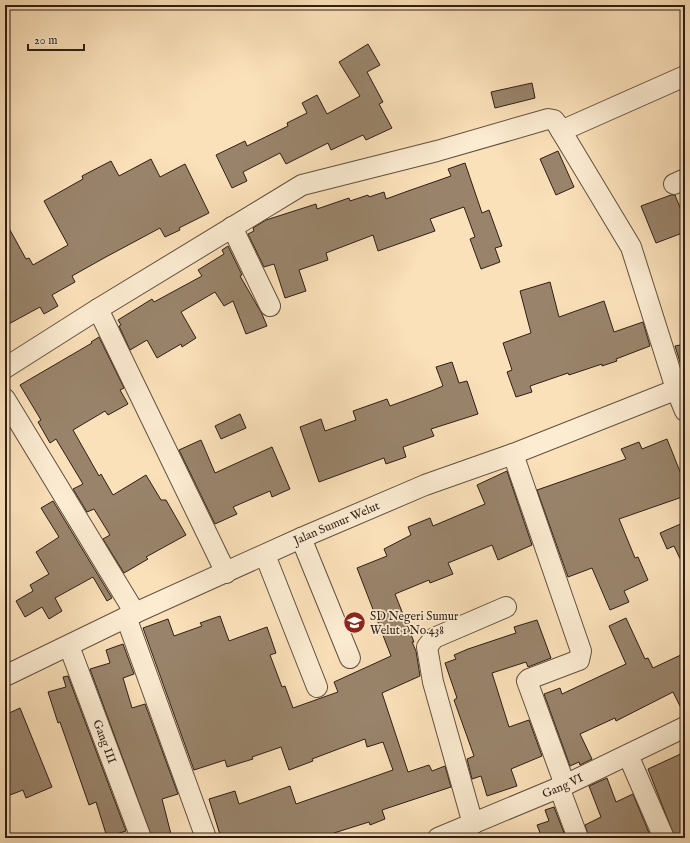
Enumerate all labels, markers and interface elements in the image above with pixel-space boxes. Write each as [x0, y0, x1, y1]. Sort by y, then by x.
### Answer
scale bar [28, 26, 84, 52]
text: 20 m [34, 33, 57, 48]
street label: Jalan Sumur Welut [289, 498, 382, 550]
place label: SD Negeri Sumur Welut 1 No.438 [370, 609, 459, 638]
school or university icon: SD Negeri Sumur Welut 1 No.438 [342, 610, 368, 636]
street label: Gang III [90, 717, 120, 766]
street label: Gang VI [540, 770, 585, 801]

